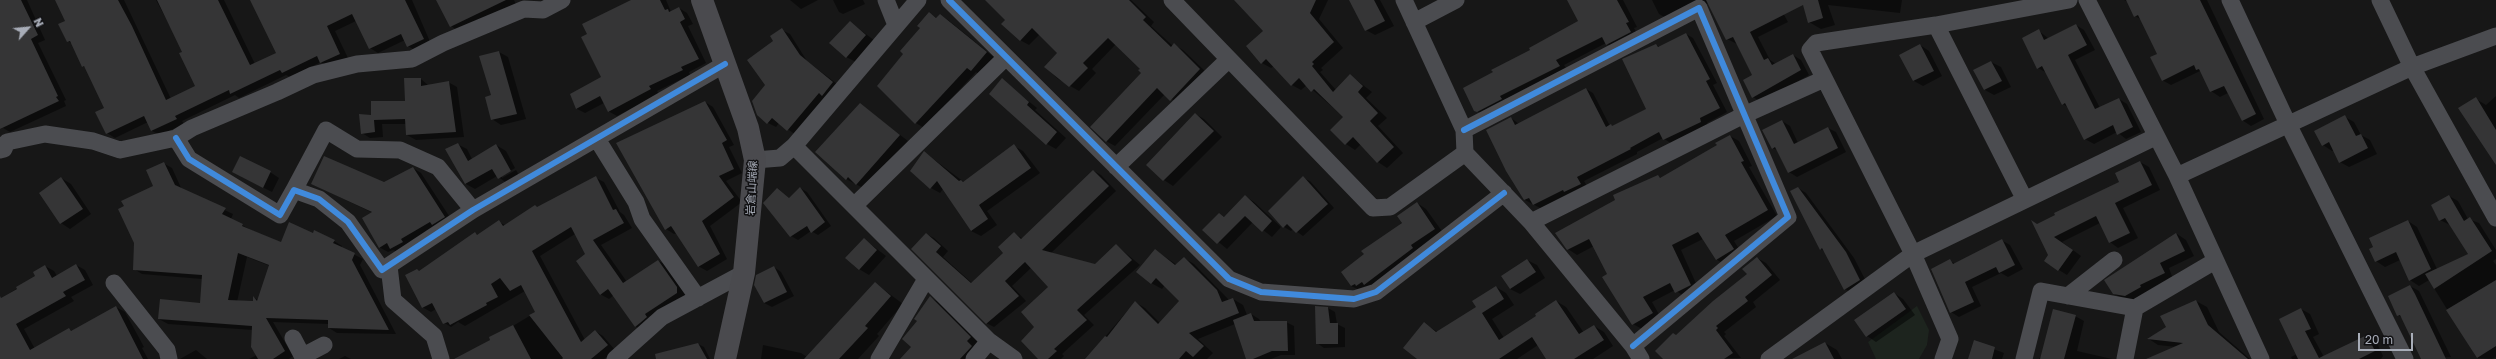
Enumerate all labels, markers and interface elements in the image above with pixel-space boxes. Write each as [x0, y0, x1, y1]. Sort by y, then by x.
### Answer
north arrow [8, 8, 48, 48]
text: N [31, 16, 47, 29]
street label: 岩倉山端線 [744, 160, 760, 216]
scale bar [2360, 325, 2415, 351]
text: 20 m [2365, 332, 2393, 347]

